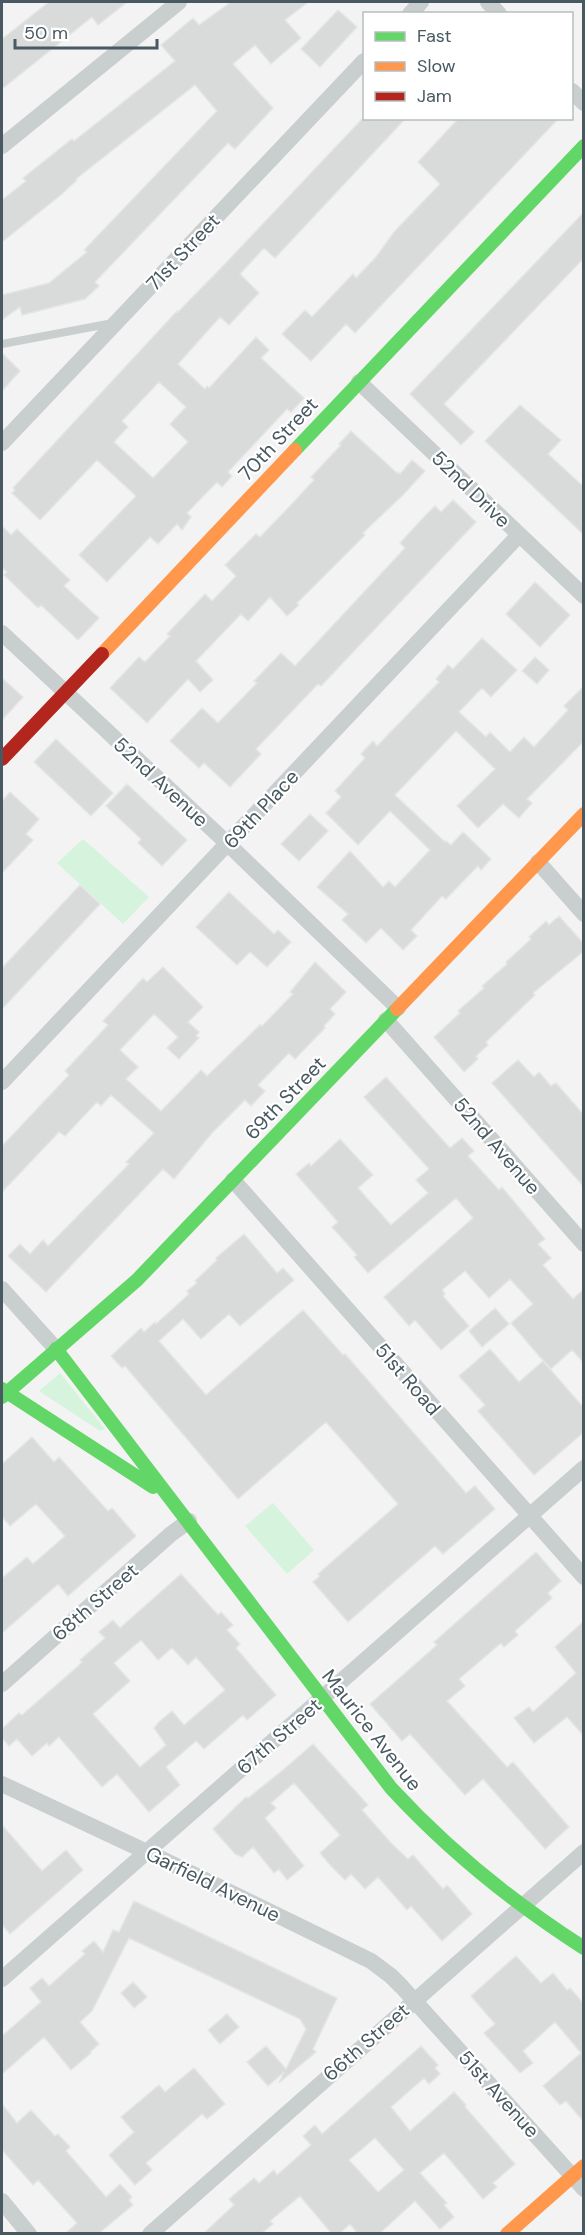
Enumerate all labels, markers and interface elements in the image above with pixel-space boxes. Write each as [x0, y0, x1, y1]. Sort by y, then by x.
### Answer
scale bar [15, 12, 158, 50]
legend [363, 12, 573, 120]
text: 50 m [24, 21, 68, 45]
text: Fast [417, 24, 452, 48]
text: Slow [417, 54, 456, 78]
text: Jam [417, 84, 452, 108]
street label: 71st Street [141, 208, 225, 296]
street label: 70th Street [233, 391, 324, 486]
street label: 52nd Drive [426, 445, 516, 533]
street label: 52nd Avenue [108, 731, 214, 833]
street label: 69th Place [218, 764, 304, 854]
street label: 69th Street [239, 1051, 331, 1145]
street label: 52nd Avenue [448, 1092, 546, 1200]
street label: 51st Road [369, 1337, 447, 1421]
street label: 68th Street [46, 1557, 144, 1647]
street label: Maurice Avenue [316, 1664, 428, 1796]
street label: 67th Street [231, 1692, 327, 1780]
street label: Garfield Avenue [142, 1840, 284, 1928]
street label: 66th Street [317, 1997, 415, 2087]
street label: 51st Avenue [453, 2045, 545, 2143]

